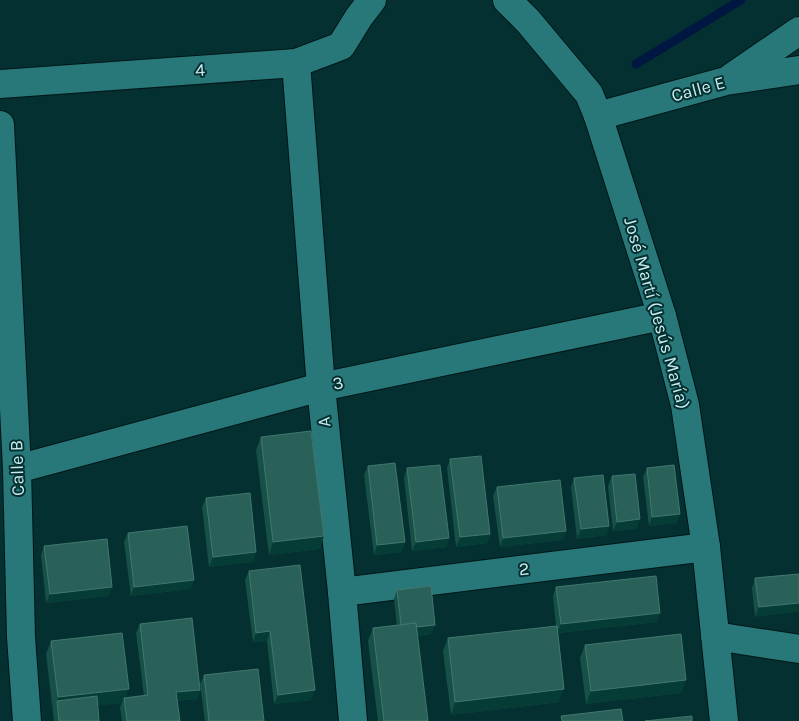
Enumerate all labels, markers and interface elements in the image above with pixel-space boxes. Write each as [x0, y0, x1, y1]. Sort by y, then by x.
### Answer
street label: 4 [194, 59, 206, 81]
street label: Calle E [669, 71, 727, 107]
street label: José Martí (Jesús María) [619, 215, 695, 411]
street label: 3 [331, 371, 345, 395]
street label: A [313, 416, 335, 428]
street label: Calle B [5, 440, 29, 496]
street label: 2 [517, 557, 531, 581]

